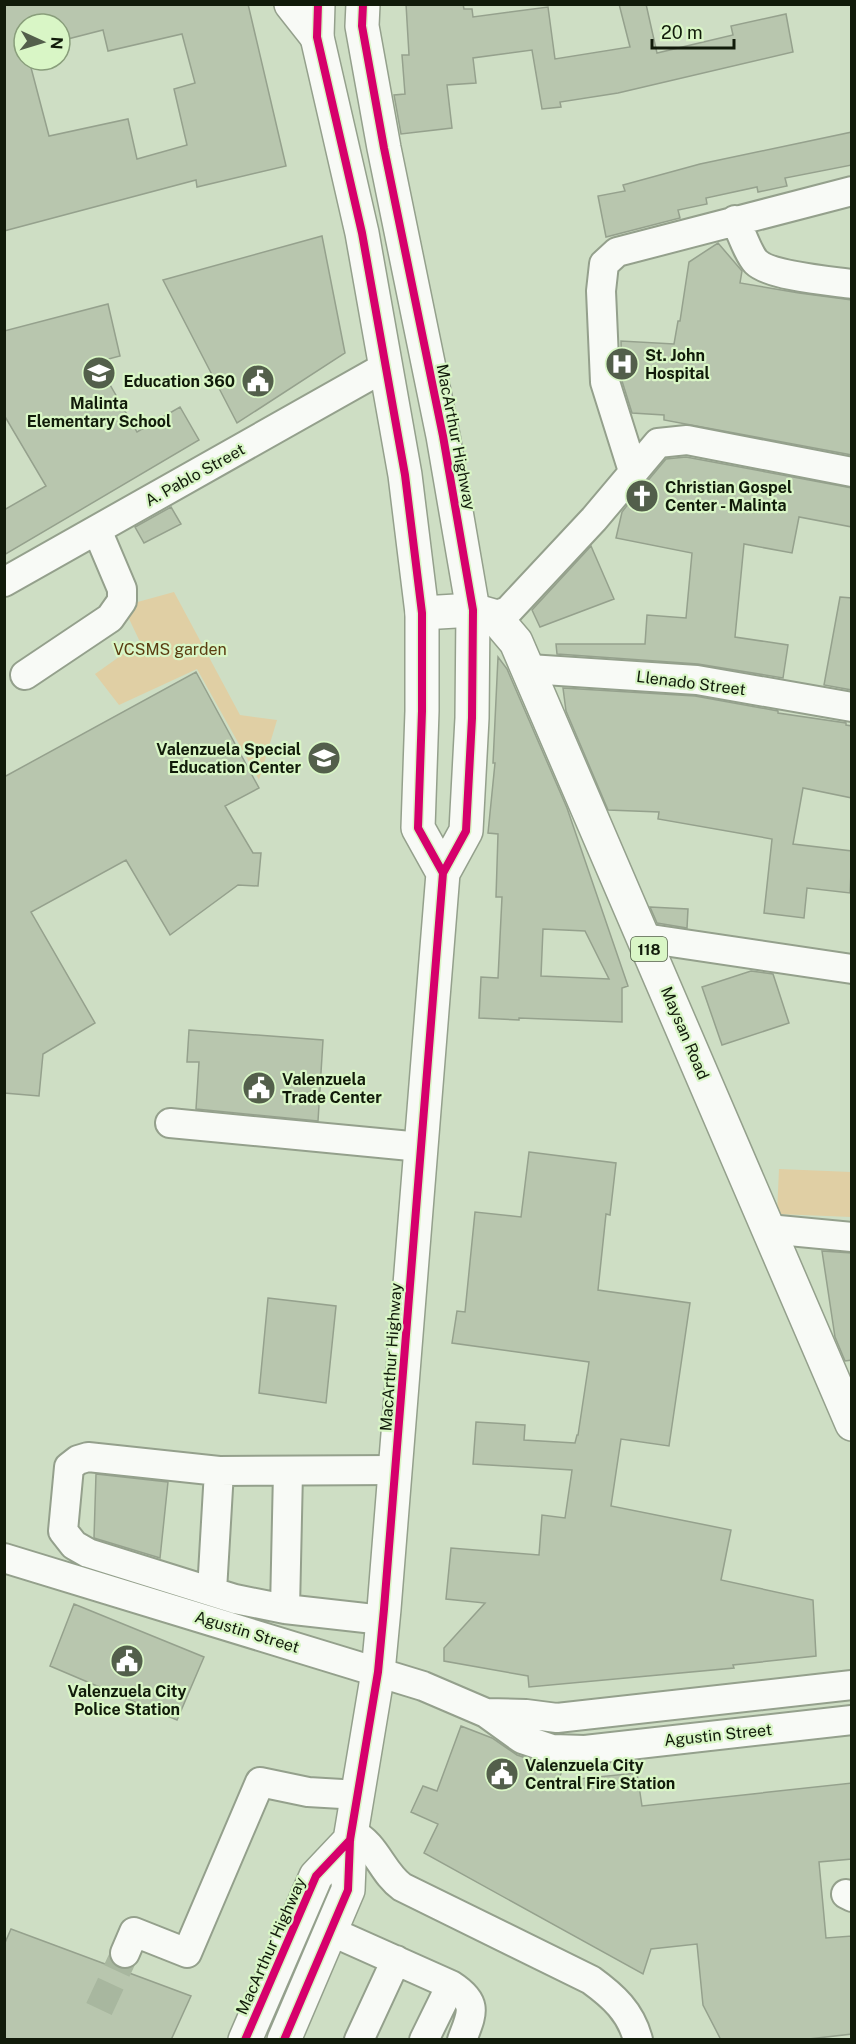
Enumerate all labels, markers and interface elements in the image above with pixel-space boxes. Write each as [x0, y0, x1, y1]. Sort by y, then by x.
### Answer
north arrow [12, 12, 72, 72]
scale bar [652, 12, 734, 50]
text: 20 m [661, 22, 703, 43]
text: N [47, 36, 66, 50]
hospital icon: St. John Hospital [604, 346, 640, 382]
place label: St. John Hospital [645, 346, 710, 383]
school or university icon: Malinta Elementary School [81, 355, 117, 391]
street label: MacArthur Highway [433, 362, 480, 512]
public building icon: Education 360 [240, 363, 276, 399]
place label: Education 360 [124, 372, 235, 391]
place label: Malinta Elementary School [27, 394, 171, 431]
street label: A. Pablo Street [142, 440, 248, 510]
church icon: Christian Gospel Center - Malinta [624, 478, 660, 514]
place label: Christian Gospel Center - Malinta [665, 478, 792, 515]
park label: VCSMS garden [113, 640, 227, 659]
street label: Llenado Street [635, 667, 747, 699]
place label: Valenzuela Special Education Center [156, 740, 301, 777]
school or university icon: Valenzuela Special Education Center [306, 740, 342, 776]
road number: 118 [631, 937, 667, 961]
street label: Maysan Road [657, 984, 713, 1082]
public building icon: Valenzuela Trade Center [241, 1070, 277, 1106]
place label: Valenzuela Trade Center [282, 1070, 382, 1107]
street label: MacArthur Highway [376, 1282, 406, 1432]
street label: Agustin Street [192, 1607, 302, 1657]
public building icon: Valenzuela City Police Station [109, 1643, 145, 1679]
place label: Valenzuela City Police Station [68, 1682, 186, 1719]
street label: Agustin Street [663, 1720, 773, 1750]
public building icon: Valenzuela City Central Fire Station [484, 1756, 520, 1792]
place label: Valenzuela City Central Fire Station [525, 1756, 675, 1793]
street label: MacArthur Highway [232, 1874, 310, 2018]

